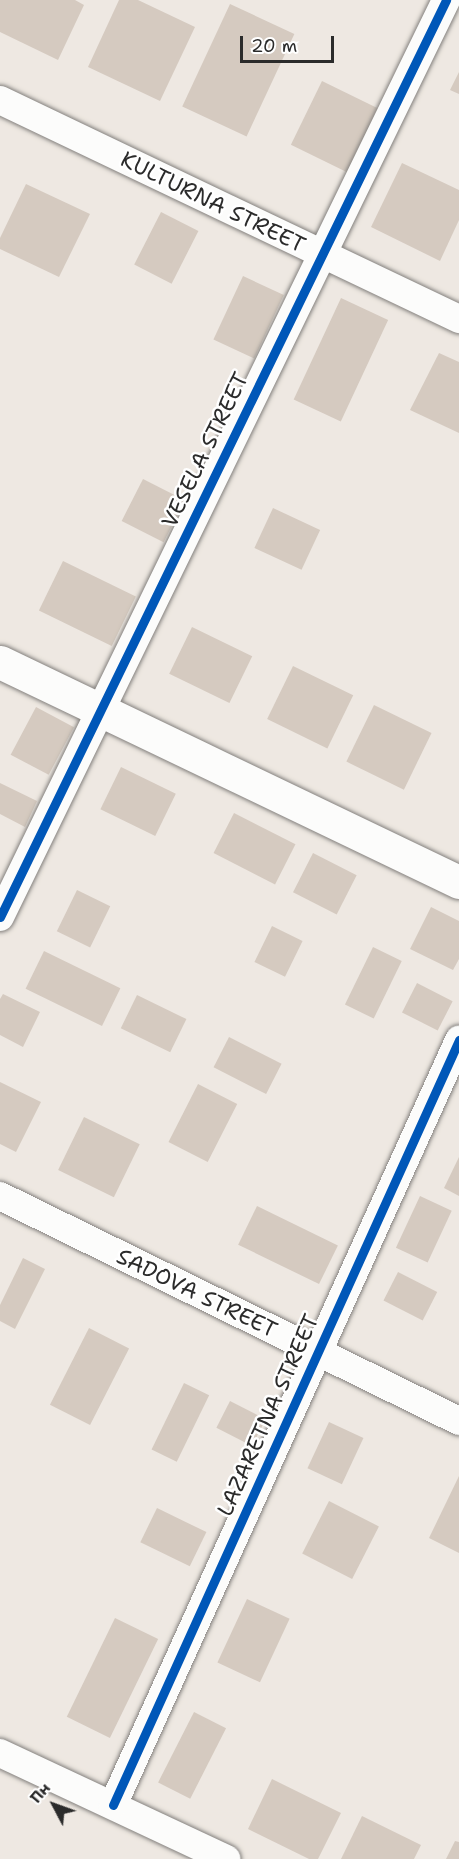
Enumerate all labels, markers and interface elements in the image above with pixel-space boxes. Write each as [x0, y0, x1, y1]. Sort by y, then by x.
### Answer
scale bar [243, 24, 338, 62]
text: 20 m [251, 34, 297, 58]
street label: KULTURNA STREET [116, 146, 310, 258]
street label: VESELA STREET [156, 368, 254, 532]
street label: SADOVA STREET [112, 1243, 282, 1343]
street label: LAZARETNA STREET [212, 1310, 324, 1520]
north arrow [24, 1775, 84, 1835]
text: Пн [25, 1778, 55, 1808]

